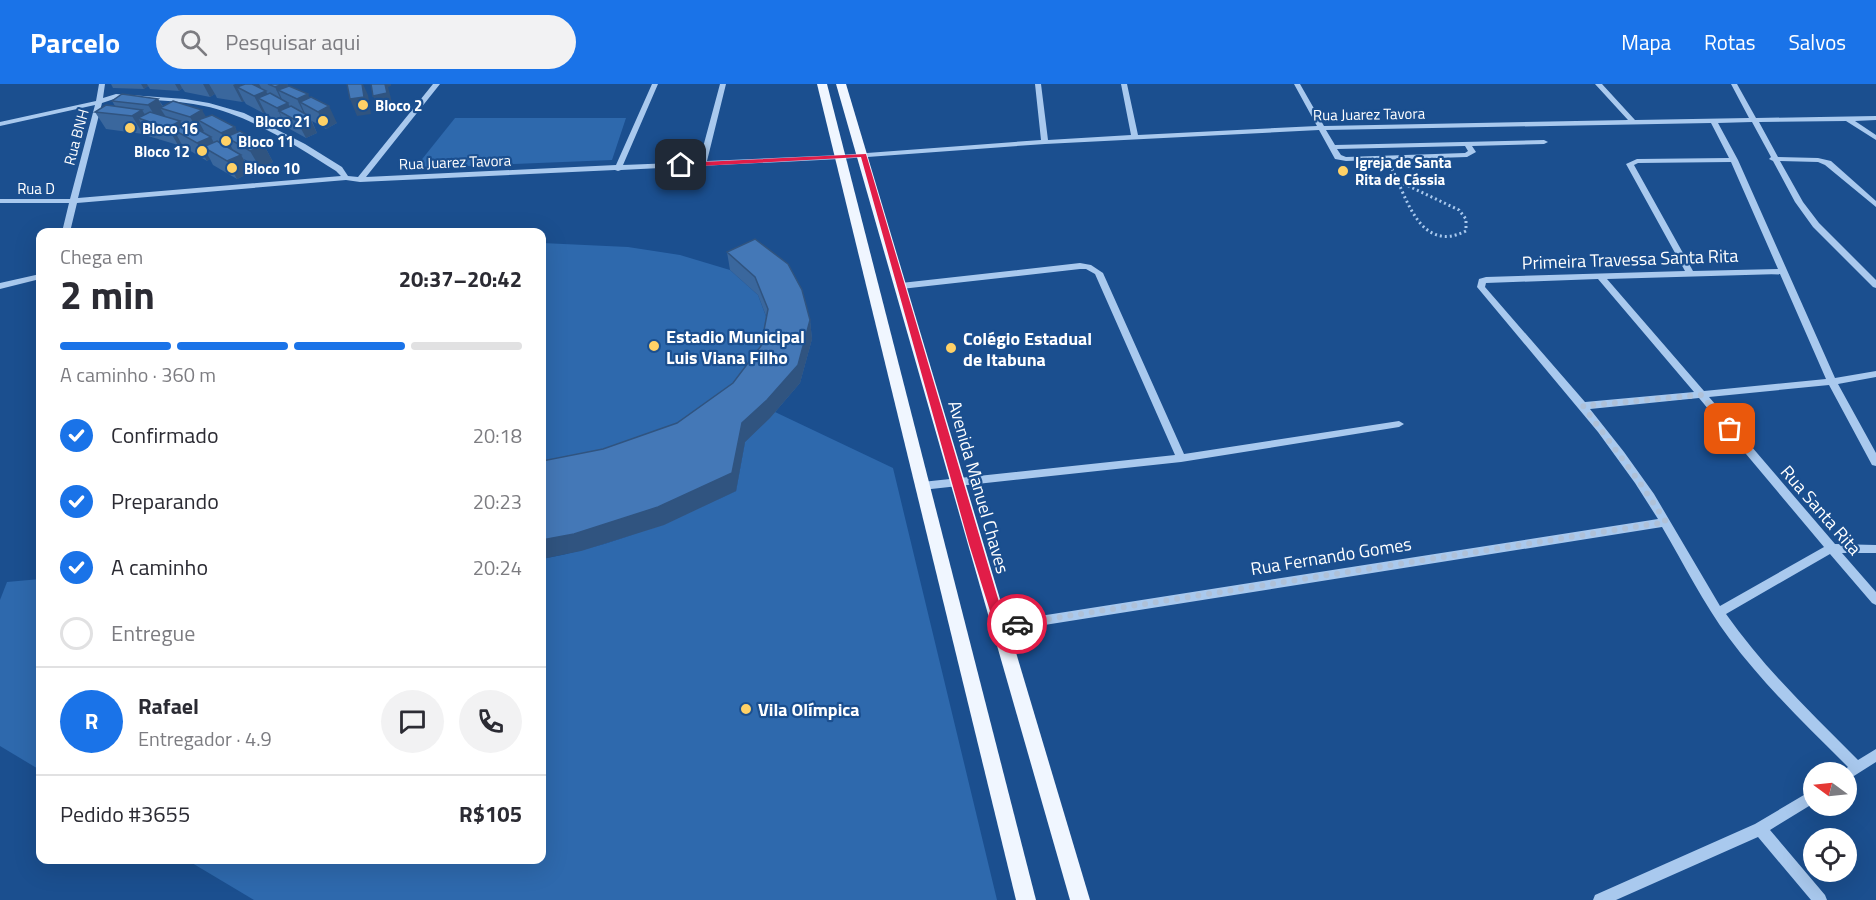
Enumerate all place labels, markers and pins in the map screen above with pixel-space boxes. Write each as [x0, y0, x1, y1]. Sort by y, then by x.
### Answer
place label: Bloco 2 [375, 94, 422, 117]
marker: Bloco 2 [356, 98, 370, 112]
place label: Bloco 21 [255, 110, 311, 133]
marker: Bloco 21 [316, 114, 330, 128]
place label: Bloco 16 [142, 117, 198, 140]
marker: Bloco 16 [123, 121, 137, 135]
place label: Bloco 11 [238, 130, 294, 153]
marker: Bloco 11 [219, 134, 233, 148]
pin [655, 139, 706, 190]
place label: Bloco 12 [134, 140, 190, 163]
marker: Bloco 12 [195, 144, 209, 158]
place label: Igreja de Santa Rita de Cássia [1355, 151, 1452, 191]
place label: Bloco 10 [244, 157, 300, 180]
marker: Bloco 10 [225, 161, 239, 175]
marker: Igreja de Santa Rita de Cássia [1336, 164, 1350, 178]
place label: Estadio Municipal Luis Viana Filho [666, 323, 805, 371]
place label: Colégio Estadual de Itabuna [963, 325, 1092, 373]
marker: Estadio Municipal Luis Viana Filho [647, 339, 661, 353]
marker: Colégio Estadual de Itabuna [944, 341, 958, 355]
pin [1704, 403, 1755, 454]
place label: Vila Olímpica [758, 696, 860, 723]
marker: Vila Olímpica [739, 702, 753, 716]

